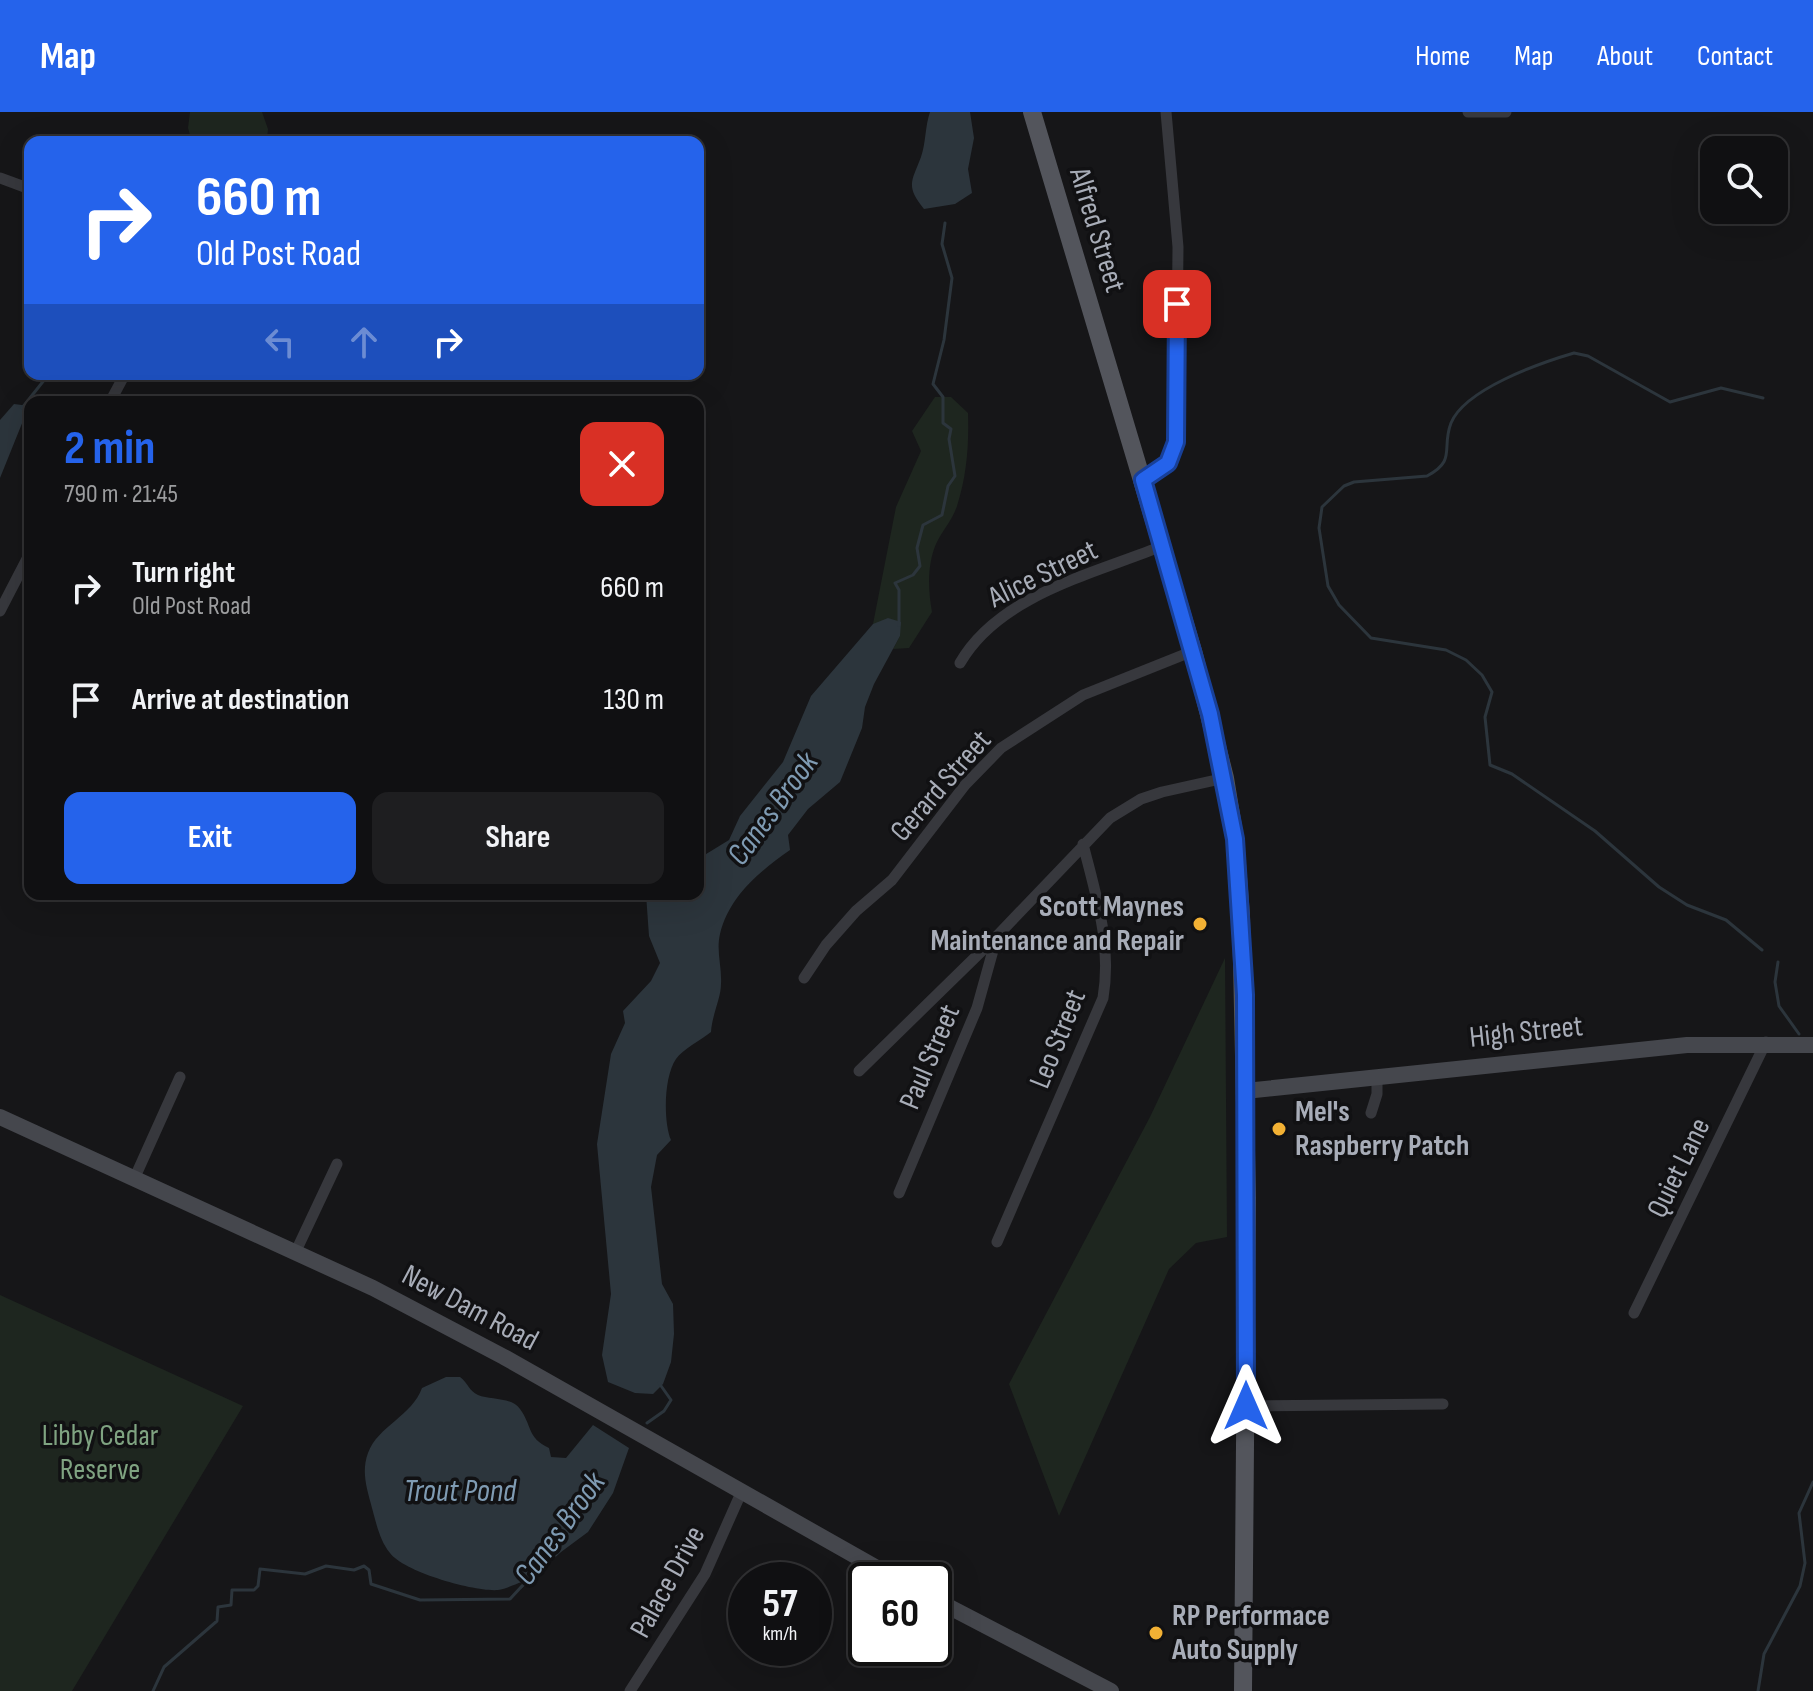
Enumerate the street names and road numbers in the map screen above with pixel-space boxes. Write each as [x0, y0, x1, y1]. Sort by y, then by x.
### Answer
street label: Alfred Street [1061, 162, 1133, 297]
street label: Alice Street [982, 532, 1103, 616]
street label: Gerard Street [883, 723, 999, 849]
street label: Leo Street [1022, 984, 1094, 1094]
street label: Paul Street [892, 999, 968, 1115]
street label: High Street [1468, 1008, 1584, 1056]
street label: Quiet Lane [1640, 1112, 1718, 1224]
street label: New Dam Road [396, 1257, 544, 1359]
street label: Palace Drive [623, 1520, 713, 1644]

